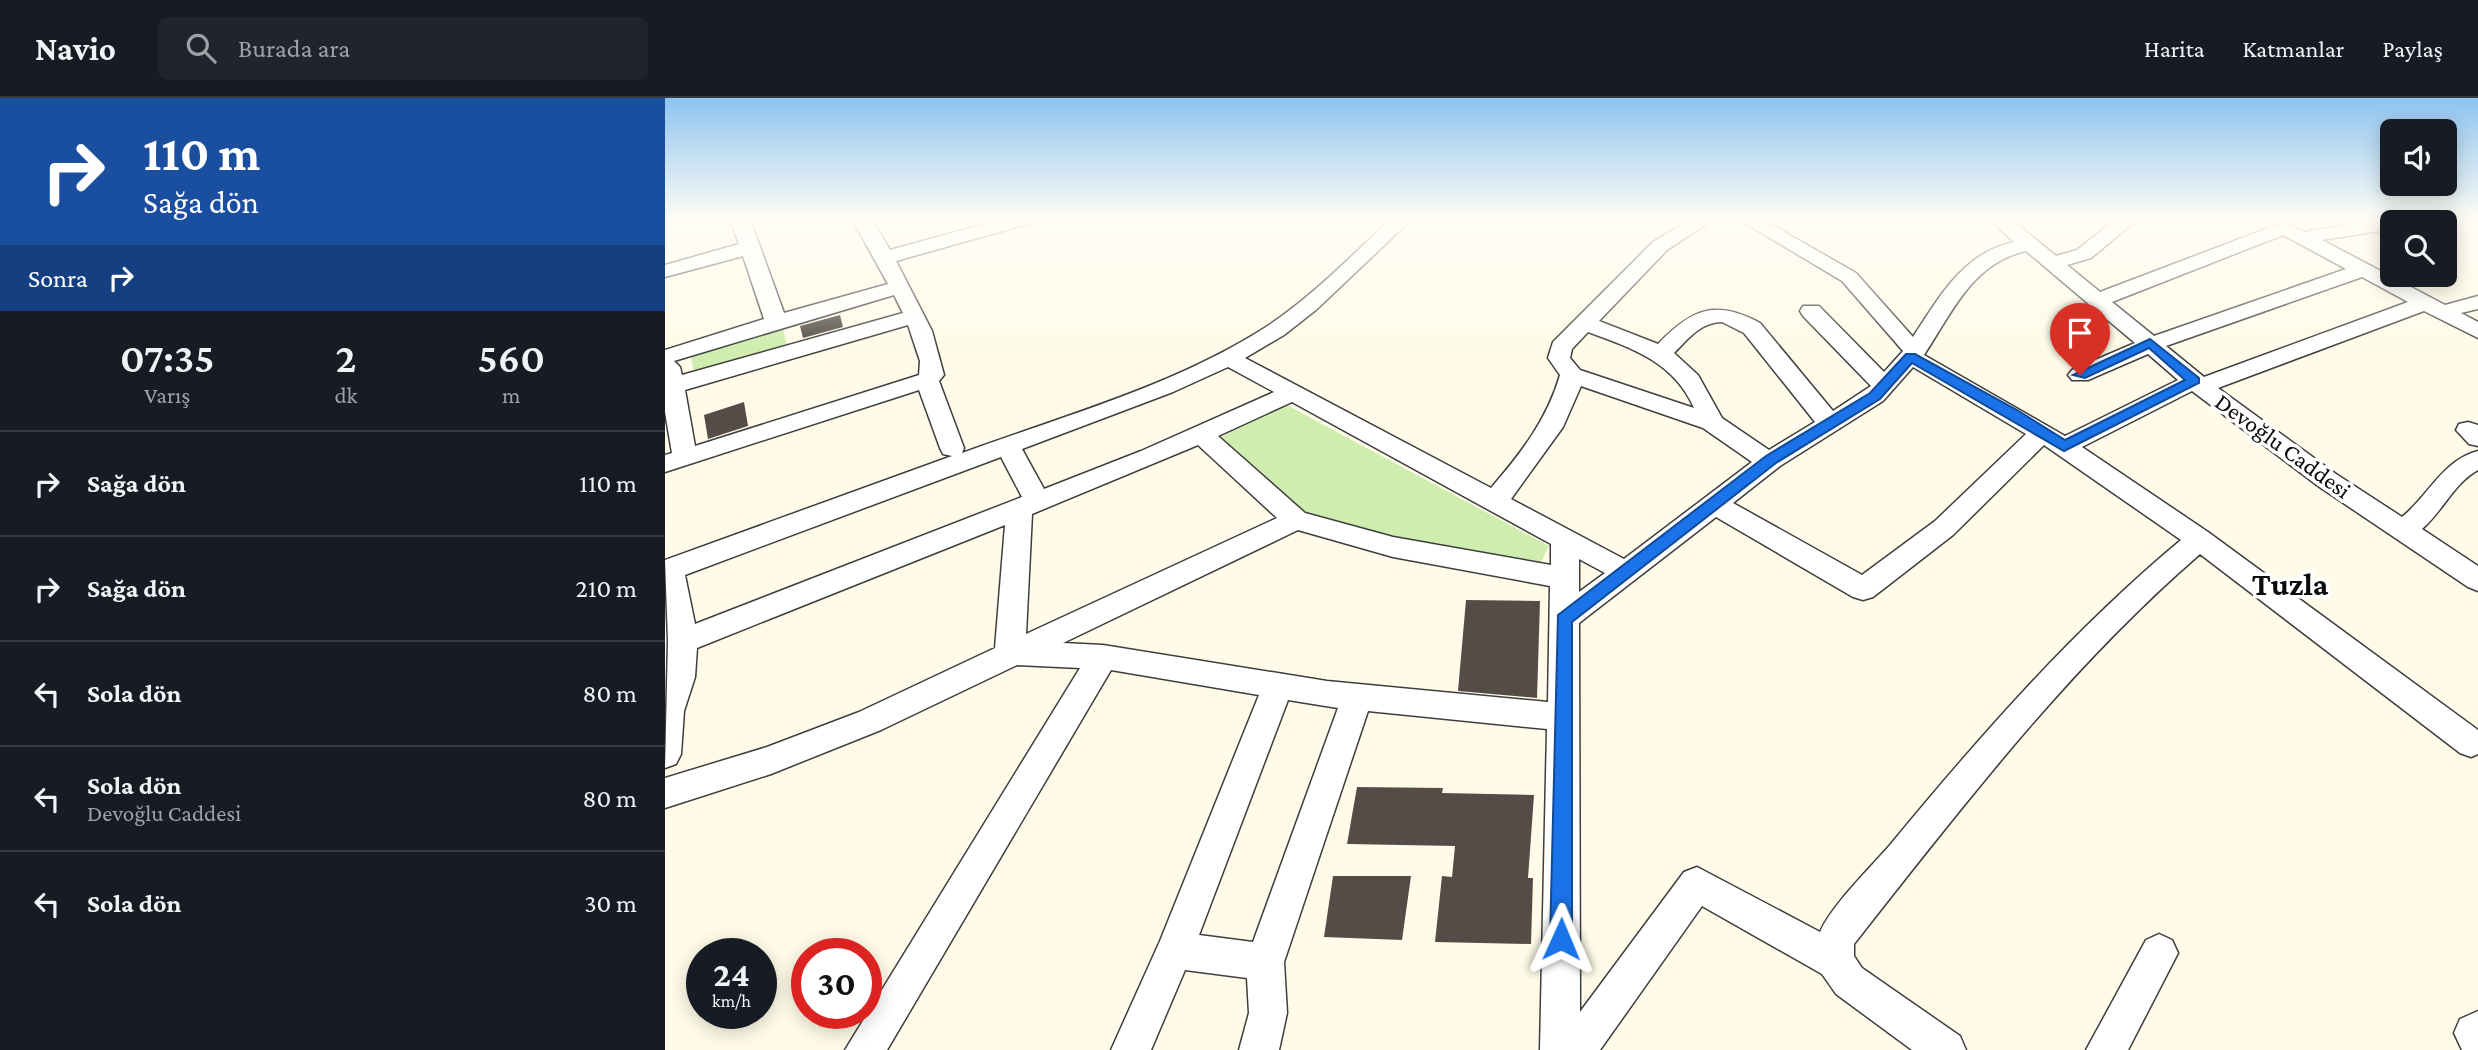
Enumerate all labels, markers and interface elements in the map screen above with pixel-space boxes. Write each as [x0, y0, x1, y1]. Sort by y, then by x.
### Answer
search box [158, 17, 648, 80]
icon: search [182, 29, 220, 67]
text: Navio [35, 30, 116, 67]
text: Burada ara [238, 34, 350, 63]
text: Harita [2144, 35, 2205, 62]
text: Katmanlar [2243, 35, 2344, 62]
text: Paylaş [2382, 35, 2443, 62]
map controls [2380, 119, 2457, 287]
button: sound [2380, 119, 2457, 196]
icon: right [28, 126, 119, 217]
text: 110 m [143, 126, 260, 181]
text: Sağa dön [143, 184, 259, 220]
button: search [2380, 210, 2457, 287]
icon: right [102, 259, 140, 297]
text: Sonra [28, 264, 88, 293]
pin [2050, 303, 2110, 375]
icon: arrive [2061, 314, 2099, 352]
text: 07:35 [120, 334, 214, 381]
text: 2 [336, 334, 356, 381]
text: 560 [478, 334, 545, 381]
text: Varış [144, 382, 190, 408]
text: dk [334, 382, 358, 408]
text: m [502, 382, 521, 408]
street label: Devoğlu Caddesi [2210, 387, 2356, 504]
icon: right [28, 465, 66, 503]
text: Sağa dön [87, 469, 186, 498]
text: 110 m [579, 469, 637, 498]
district label: Tuzla [2252, 566, 2329, 602]
icon: right [28, 570, 66, 608]
text: Sağa dön [87, 574, 186, 603]
text: 210 m [576, 574, 637, 603]
icon: left [28, 675, 66, 713]
text: Sola dön [87, 679, 181, 708]
text: 80 m [583, 679, 637, 708]
text: Sola dön [87, 771, 181, 800]
icon: left [28, 780, 66, 818]
text: 80 m [583, 784, 637, 813]
text: Devoğlu Caddesi [87, 800, 241, 826]
icon: left [28, 885, 66, 923]
text: Sola dön [87, 889, 181, 918]
text: 30 m [584, 889, 637, 918]
position arrow [1524, 902, 1598, 976]
speed limit sign: 30 [791, 938, 882, 1029]
text: 24 [713, 955, 750, 994]
text: km/h [712, 991, 751, 1011]

